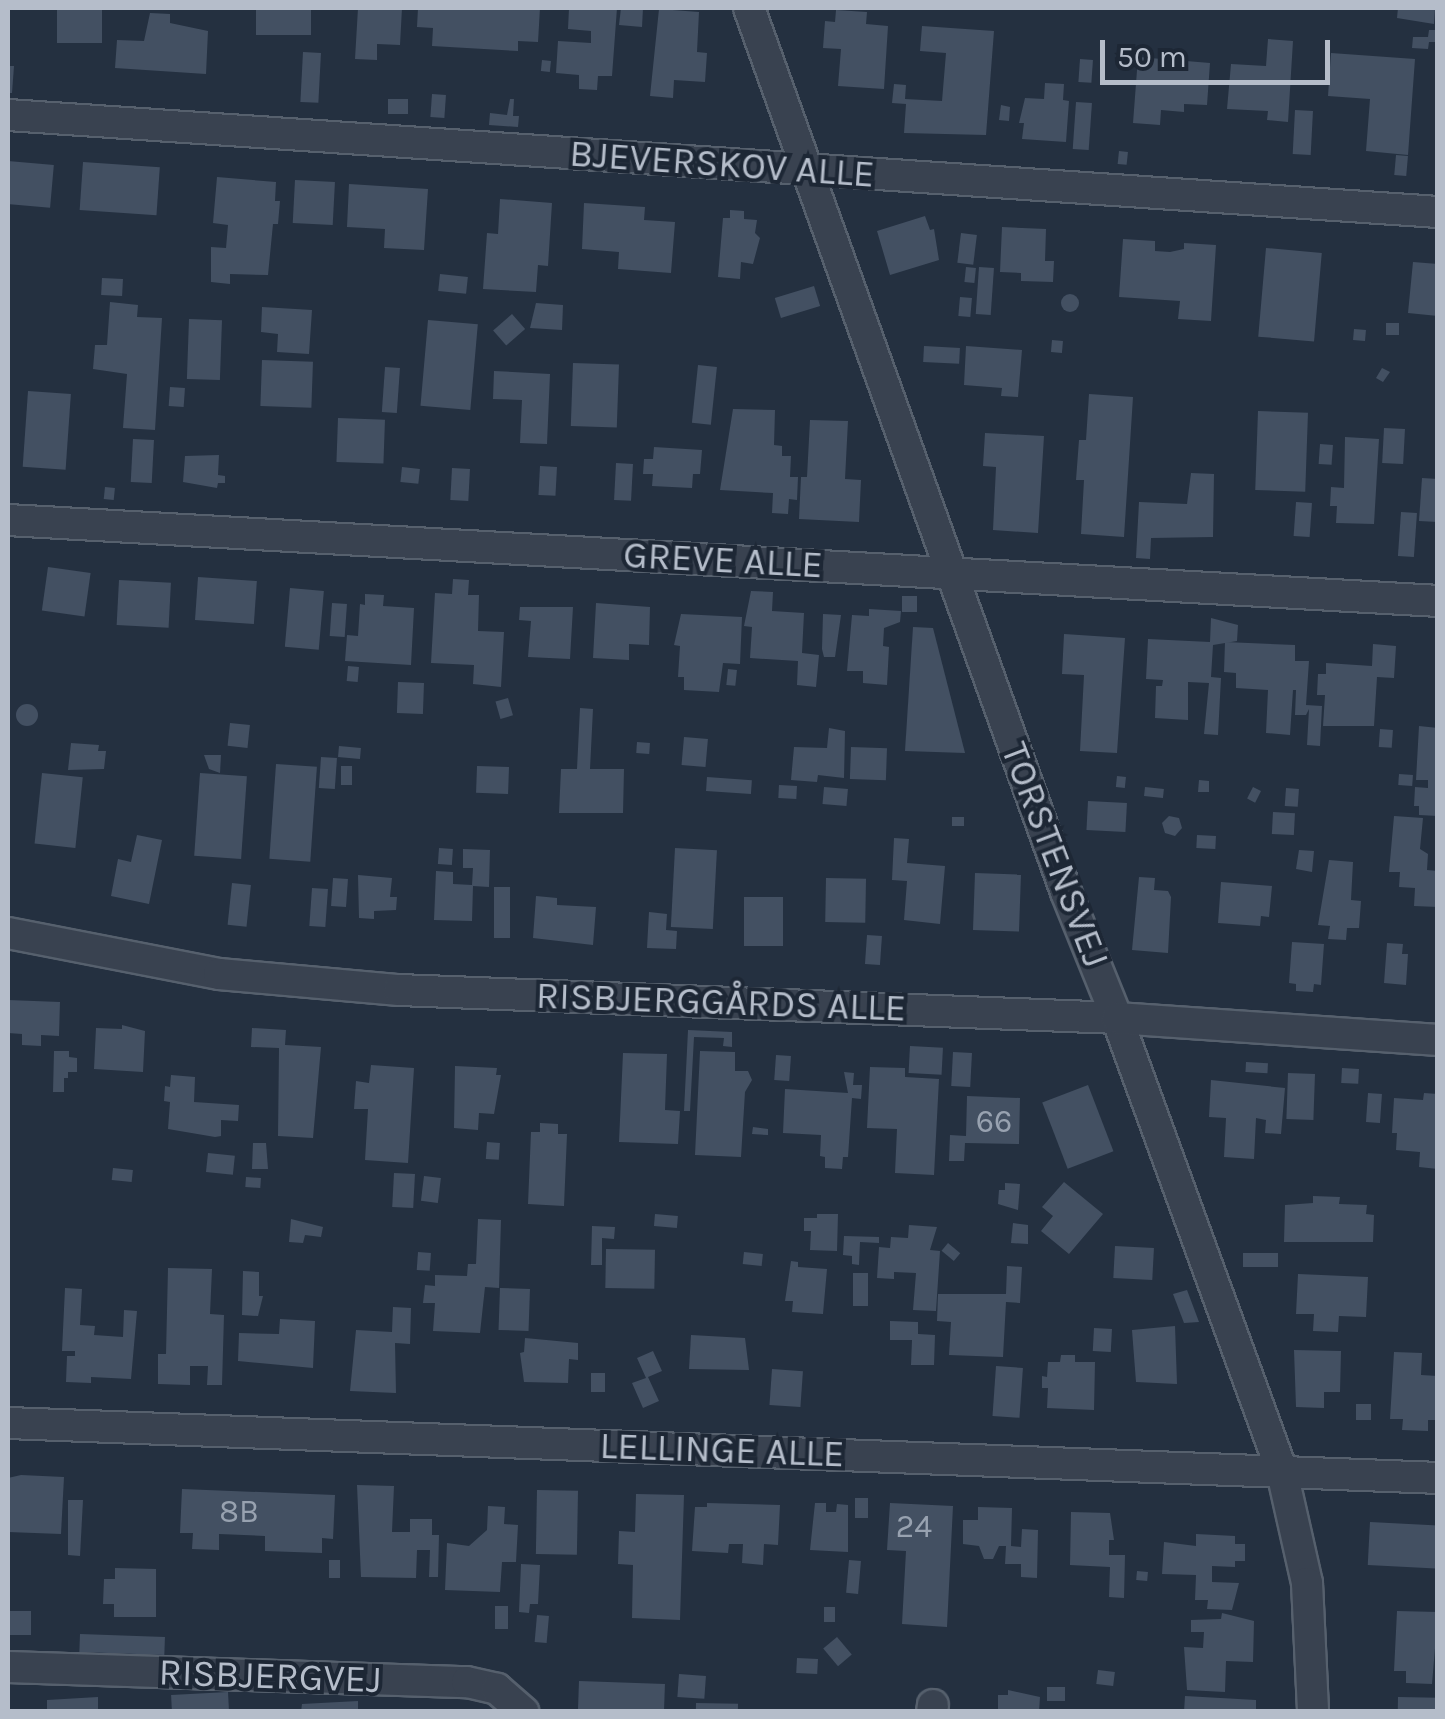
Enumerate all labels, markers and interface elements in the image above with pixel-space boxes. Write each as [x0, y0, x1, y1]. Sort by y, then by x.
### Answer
scale bar [1105, 20, 1335, 82]
text: 50 m [1117, 39, 1187, 75]
street label: BJEVERSKOV ALLE [568, 131, 876, 197]
street label: GREVE ALLE [622, 532, 824, 588]
street label: TORSTENSVEJ [991, 736, 1119, 974]
street label: RISBJERGGÅRDS ALLE [535, 973, 907, 1031]
house number: 66 [976, 1103, 1012, 1141]
street label: LELLINGE ALLE [599, 1423, 845, 1477]
house number: 8B [219, 1493, 259, 1531]
house number: 24 [896, 1508, 932, 1546]
street label: RISBJERGVEJ [158, 1649, 382, 1703]

